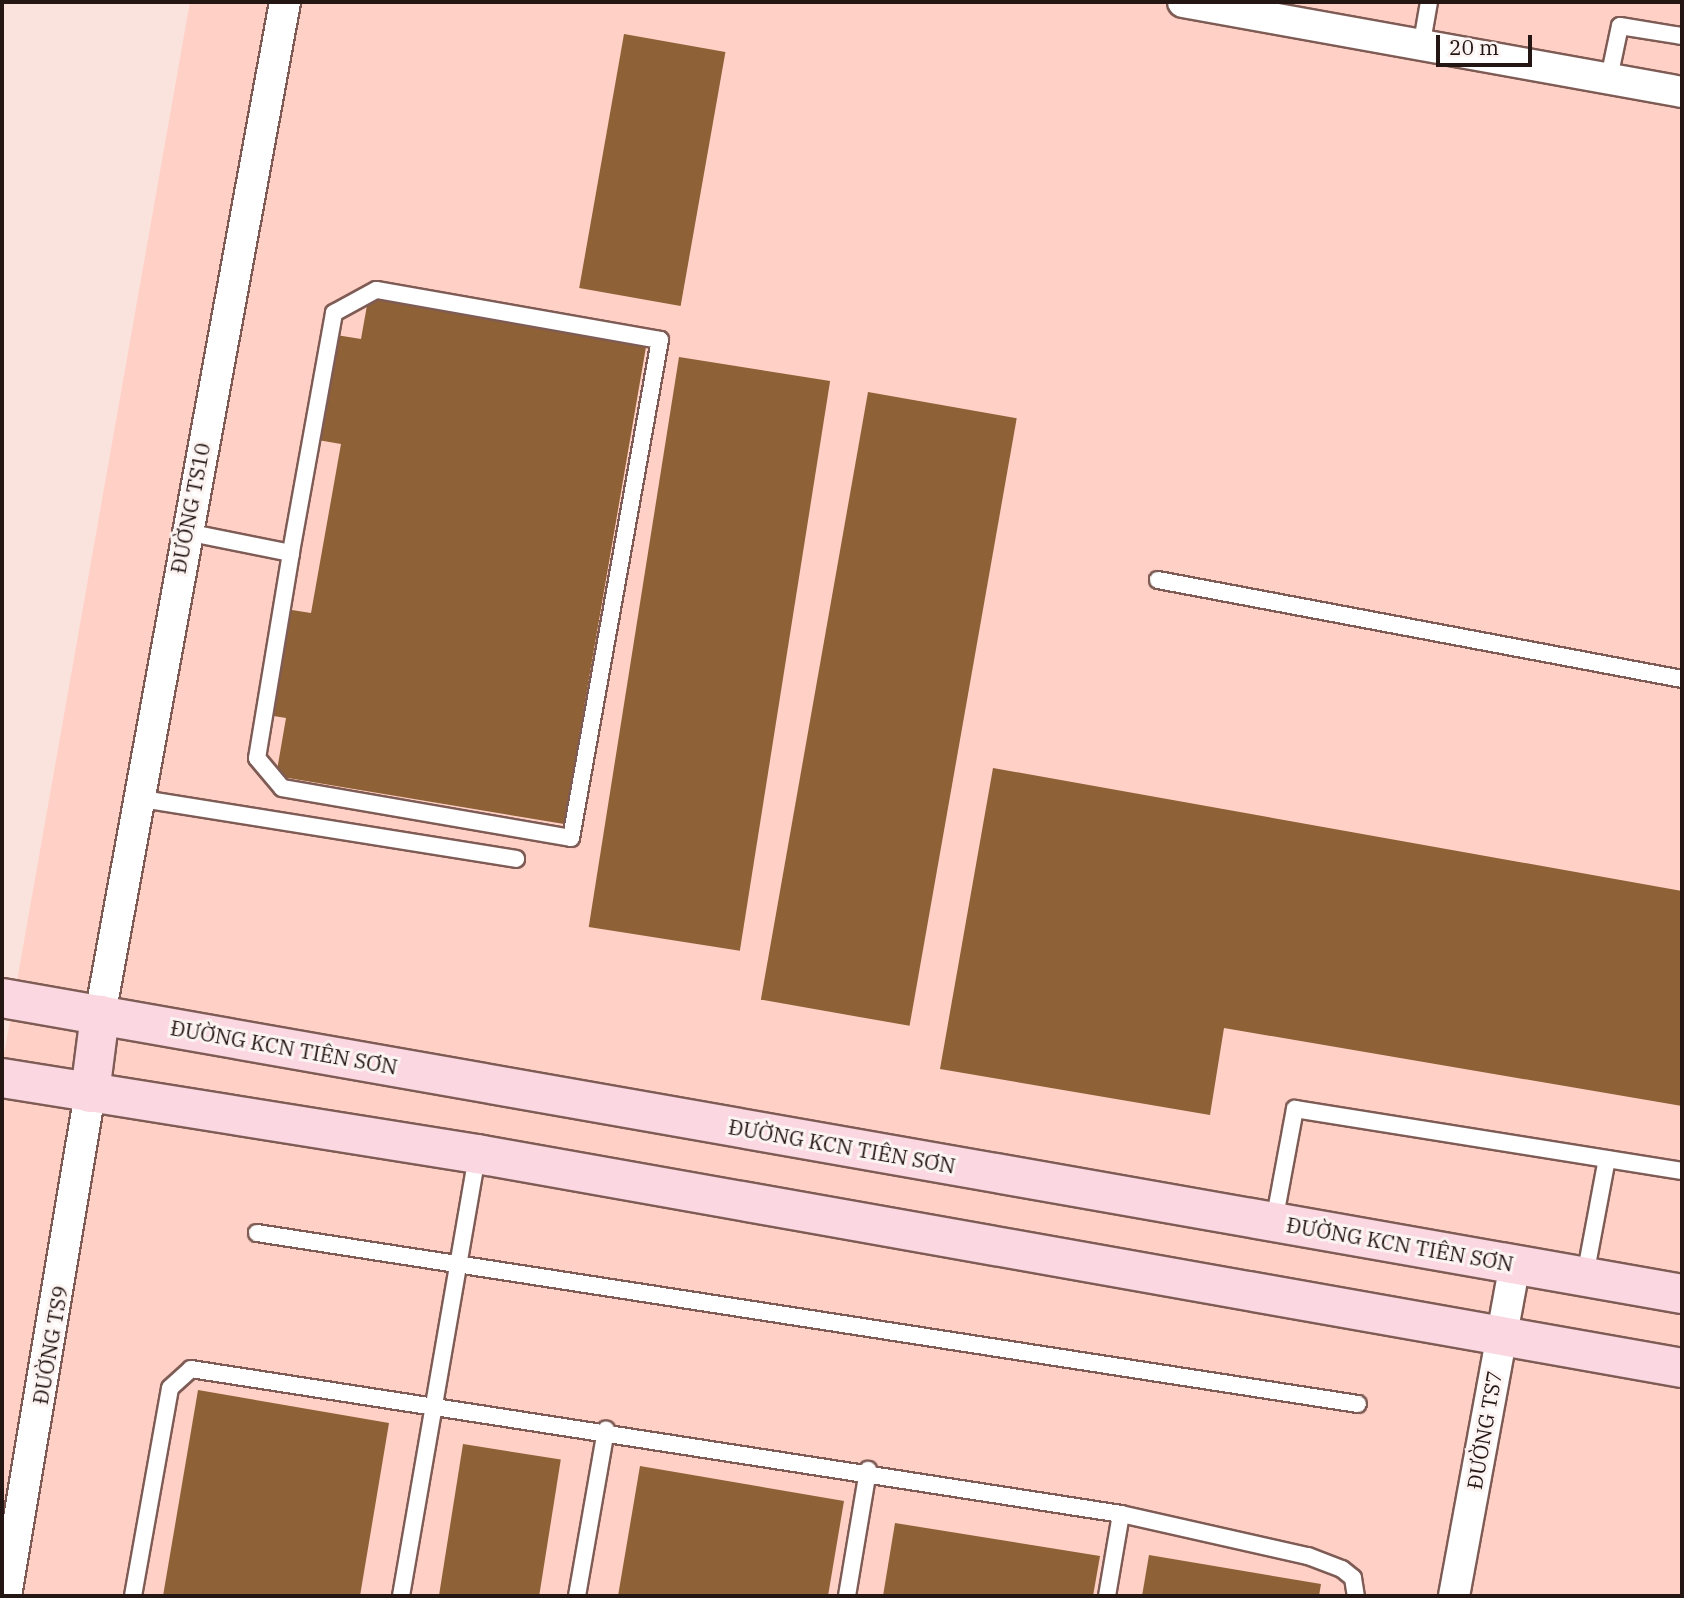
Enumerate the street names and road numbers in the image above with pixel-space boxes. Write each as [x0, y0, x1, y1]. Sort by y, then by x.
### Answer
street label: ĐƯỜNG TS10 [165, 440, 215, 576]
street label: ĐƯỜNG KCN TIÊN SƠN [169, 1015, 399, 1079]
street label: ĐƯỜNG KCN TIÊN SƠN [727, 1114, 957, 1178]
street label: ĐƯỜNG KCN TIÊN SƠN [1285, 1212, 1515, 1276]
street label: ĐƯỜNG TS9 [27, 1284, 73, 1406]
street label: ĐƯỜNG TS7 [1461, 1369, 1507, 1491]

